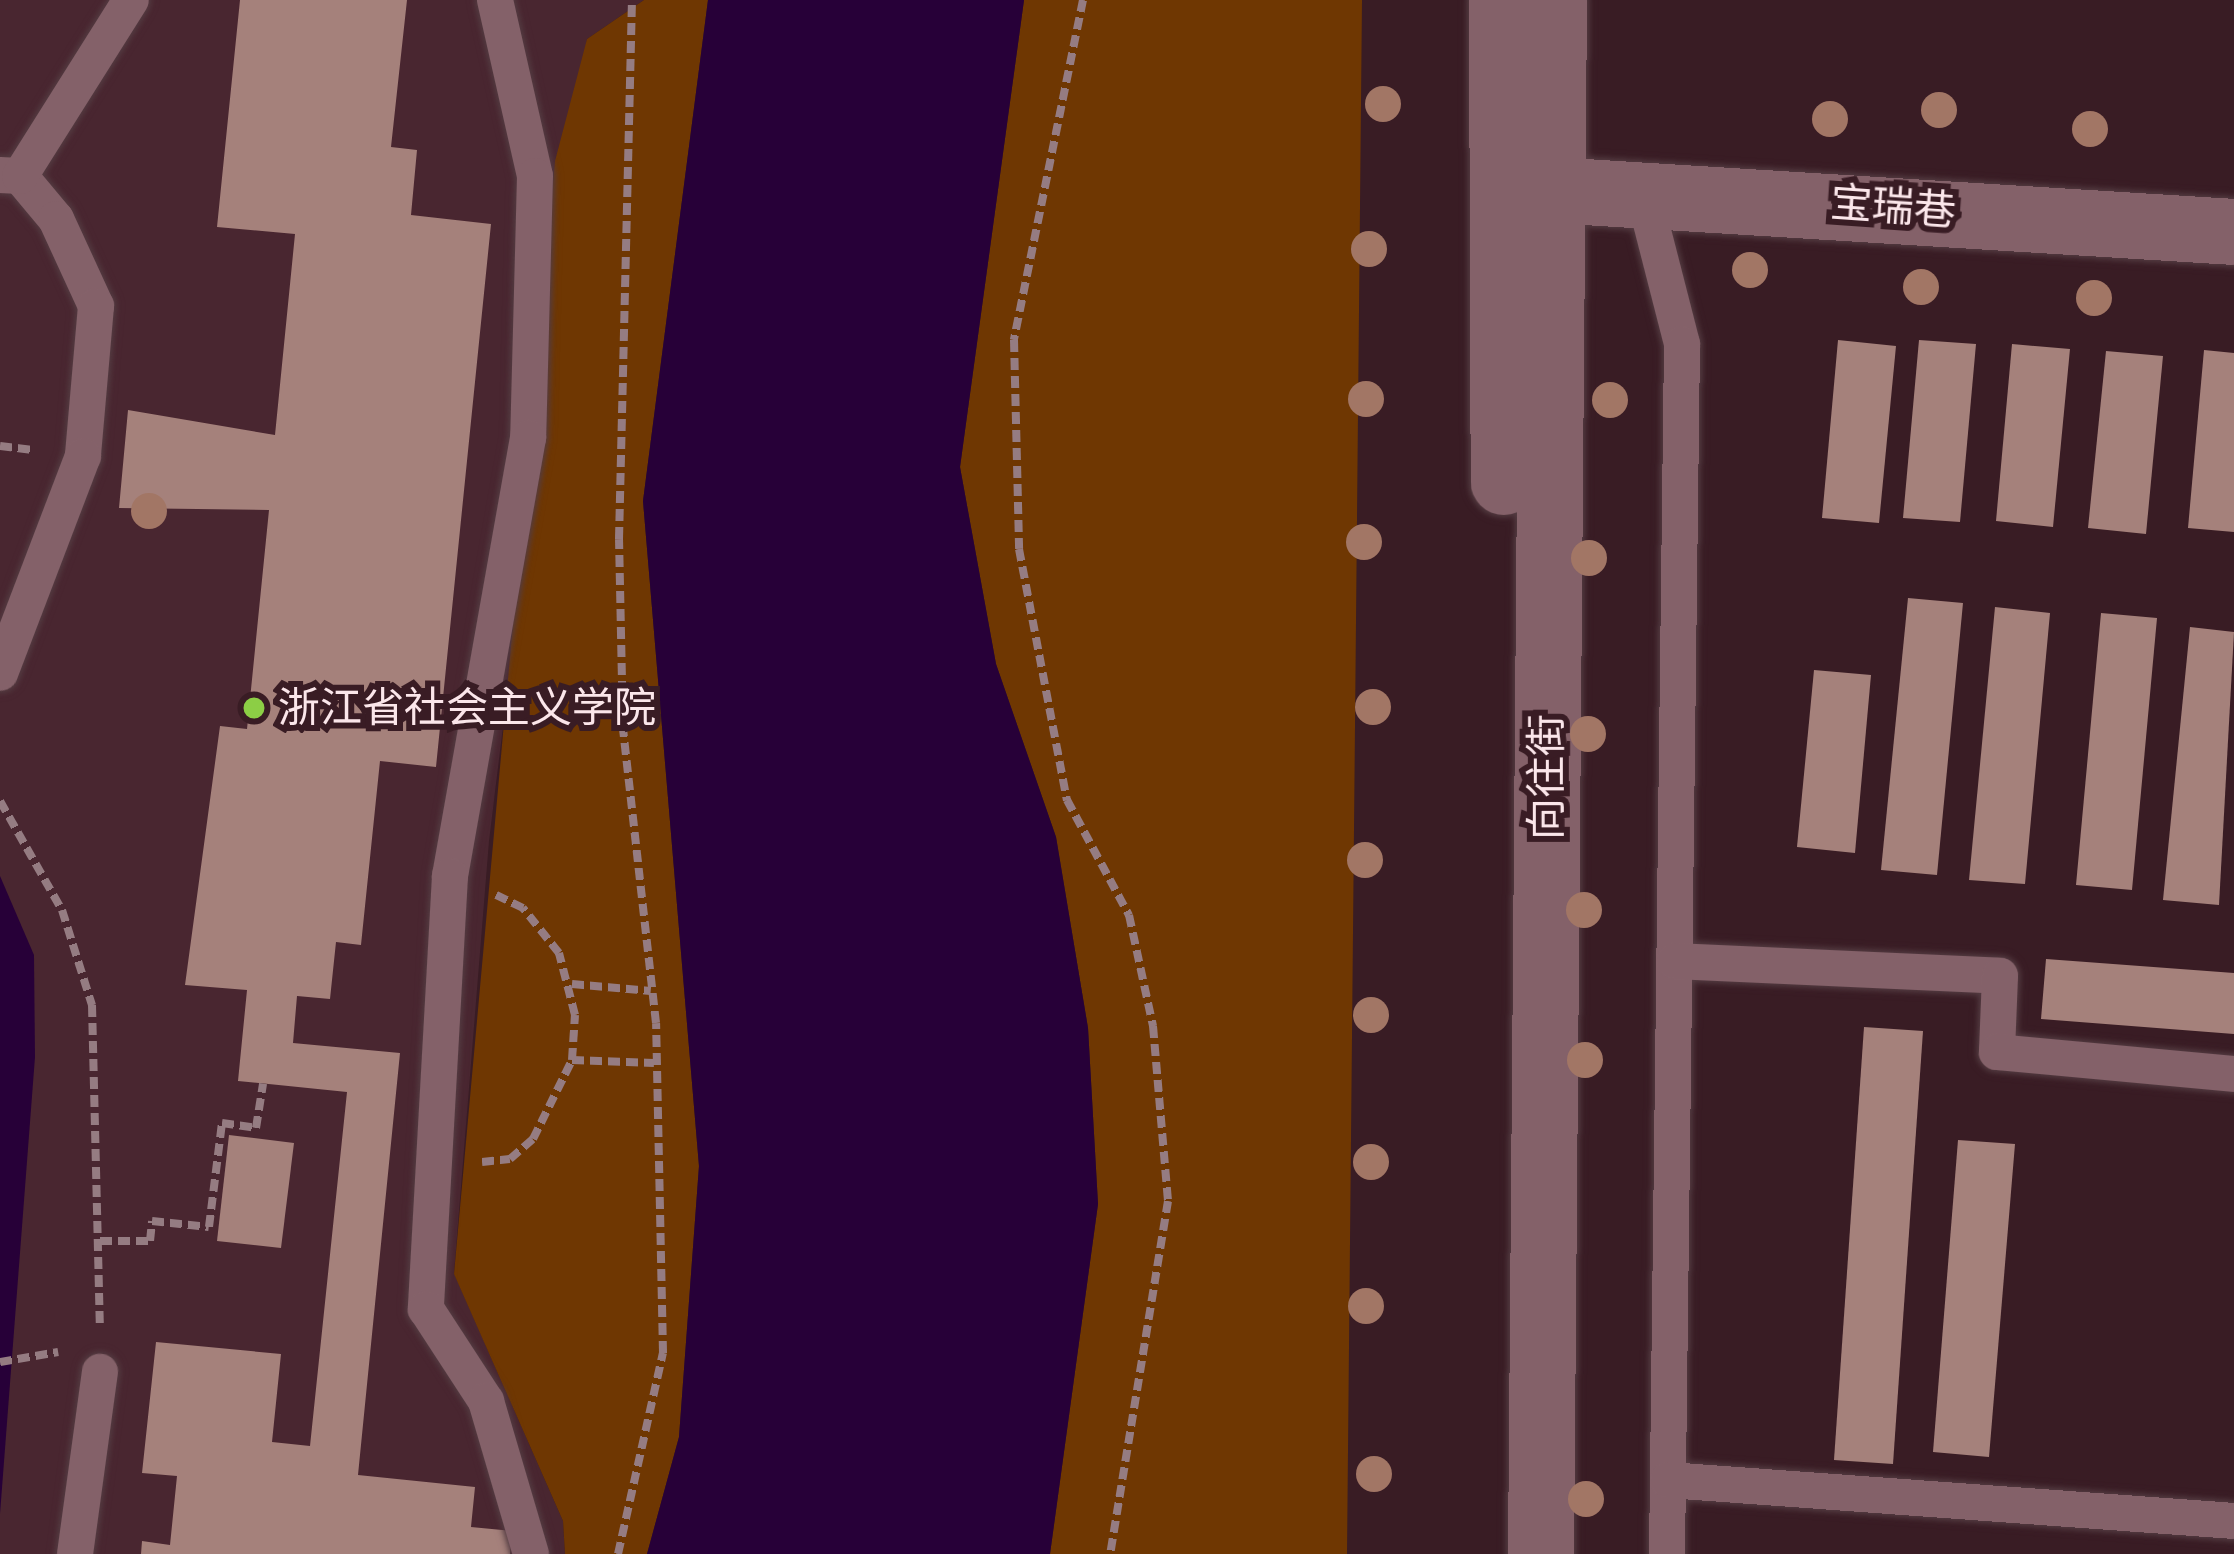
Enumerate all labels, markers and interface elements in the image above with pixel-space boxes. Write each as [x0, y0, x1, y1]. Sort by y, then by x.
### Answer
street label: 宝瑞巷 [1828, 177, 1958, 237]
place label: 浙江省社会主义学院 [278, 683, 656, 733]
marker: 浙江省社会主义学院 [241, 695, 267, 721]
street label: 向往街 [1522, 714, 1572, 840]

